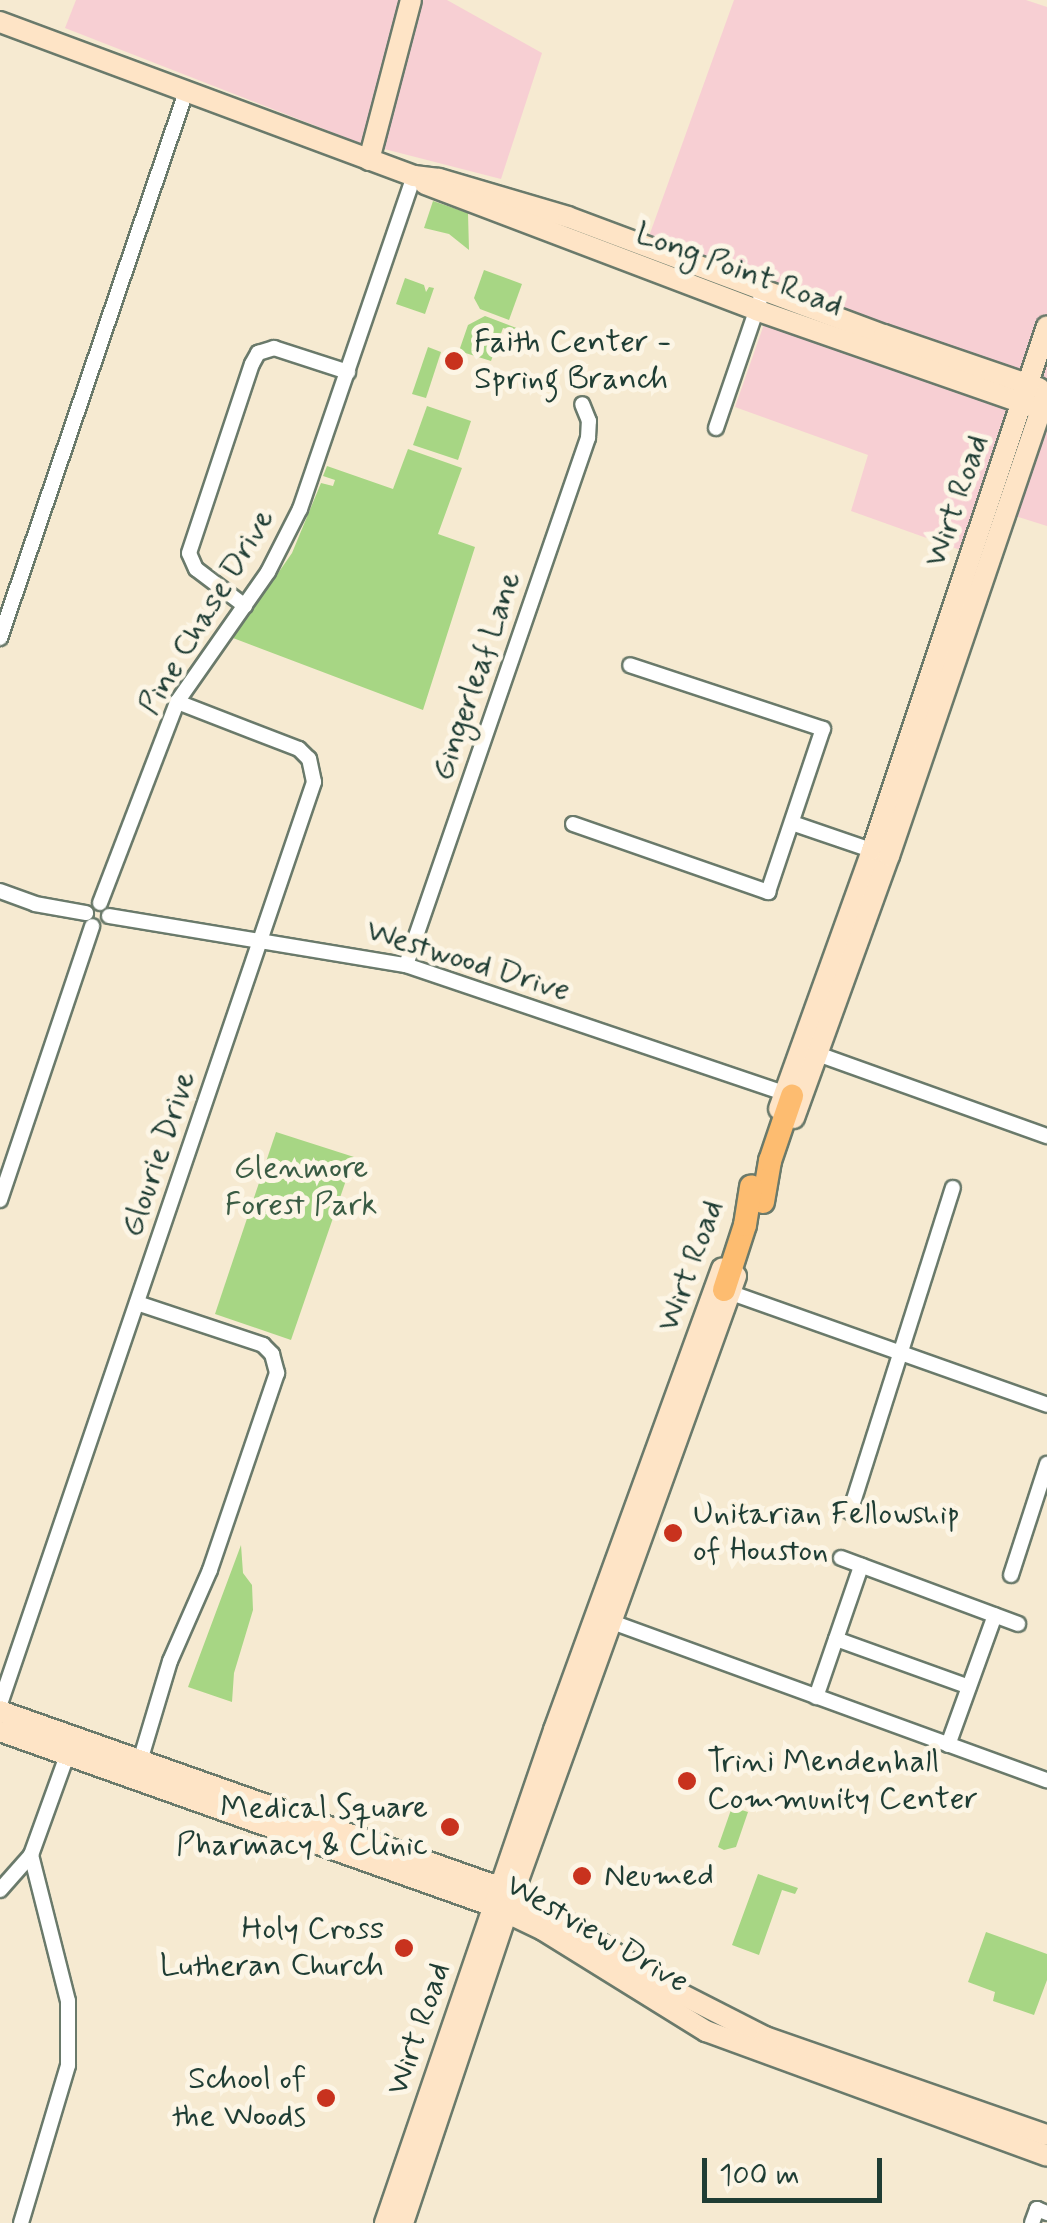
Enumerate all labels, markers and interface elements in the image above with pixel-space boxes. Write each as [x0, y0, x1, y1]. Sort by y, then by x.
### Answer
street label: Long Point Road [630, 215, 848, 325]
place label: Faith Center - Spring Branch [474, 324, 674, 399]
marker: Faith Center - Spring Branch [443, 350, 465, 372]
street label: Wirt Road [916, 430, 998, 572]
street label: Pine Chase Drive [132, 504, 282, 720]
street label: Gingerleaf Lane [423, 566, 531, 786]
street label: Westwood Drive [363, 912, 573, 1010]
street label: Glourie Drive [113, 1067, 205, 1241]
park label: Glenmore Forest Park [225, 1150, 377, 1225]
street label: Wirt Road [649, 1195, 733, 1337]
place label: Unitarian Fellowship of Houston [693, 1496, 959, 1571]
marker: Unitarian Fellowship of Houston [662, 1522, 684, 1544]
place label: Trini Mendenhall Community Center [707, 1744, 978, 1819]
marker: Trini Mendenhall Community Center [676, 1770, 698, 1792]
place label: Medical Square Pharmacy & Clinic [176, 1790, 428, 1865]
marker: Medical Square Pharmacy & Clinic [437, 1814, 463, 1840]
place label: Neumed [604, 1857, 714, 1895]
marker: Neumed [569, 1863, 595, 1889]
street label: Westview Drive [500, 1867, 694, 2001]
place label: Holy Cross Lutheran Church [152, 1911, 384, 1986]
marker: Holy Cross Lutheran Church [393, 1937, 415, 1959]
street label: Wirt Road [378, 1958, 460, 2100]
place label: School of the Woods [171, 2061, 306, 2136]
marker: School of the Woods [315, 2087, 337, 2109]
scale bar [707, 2138, 887, 2200]
text: 100 m [719, 2156, 800, 2195]

